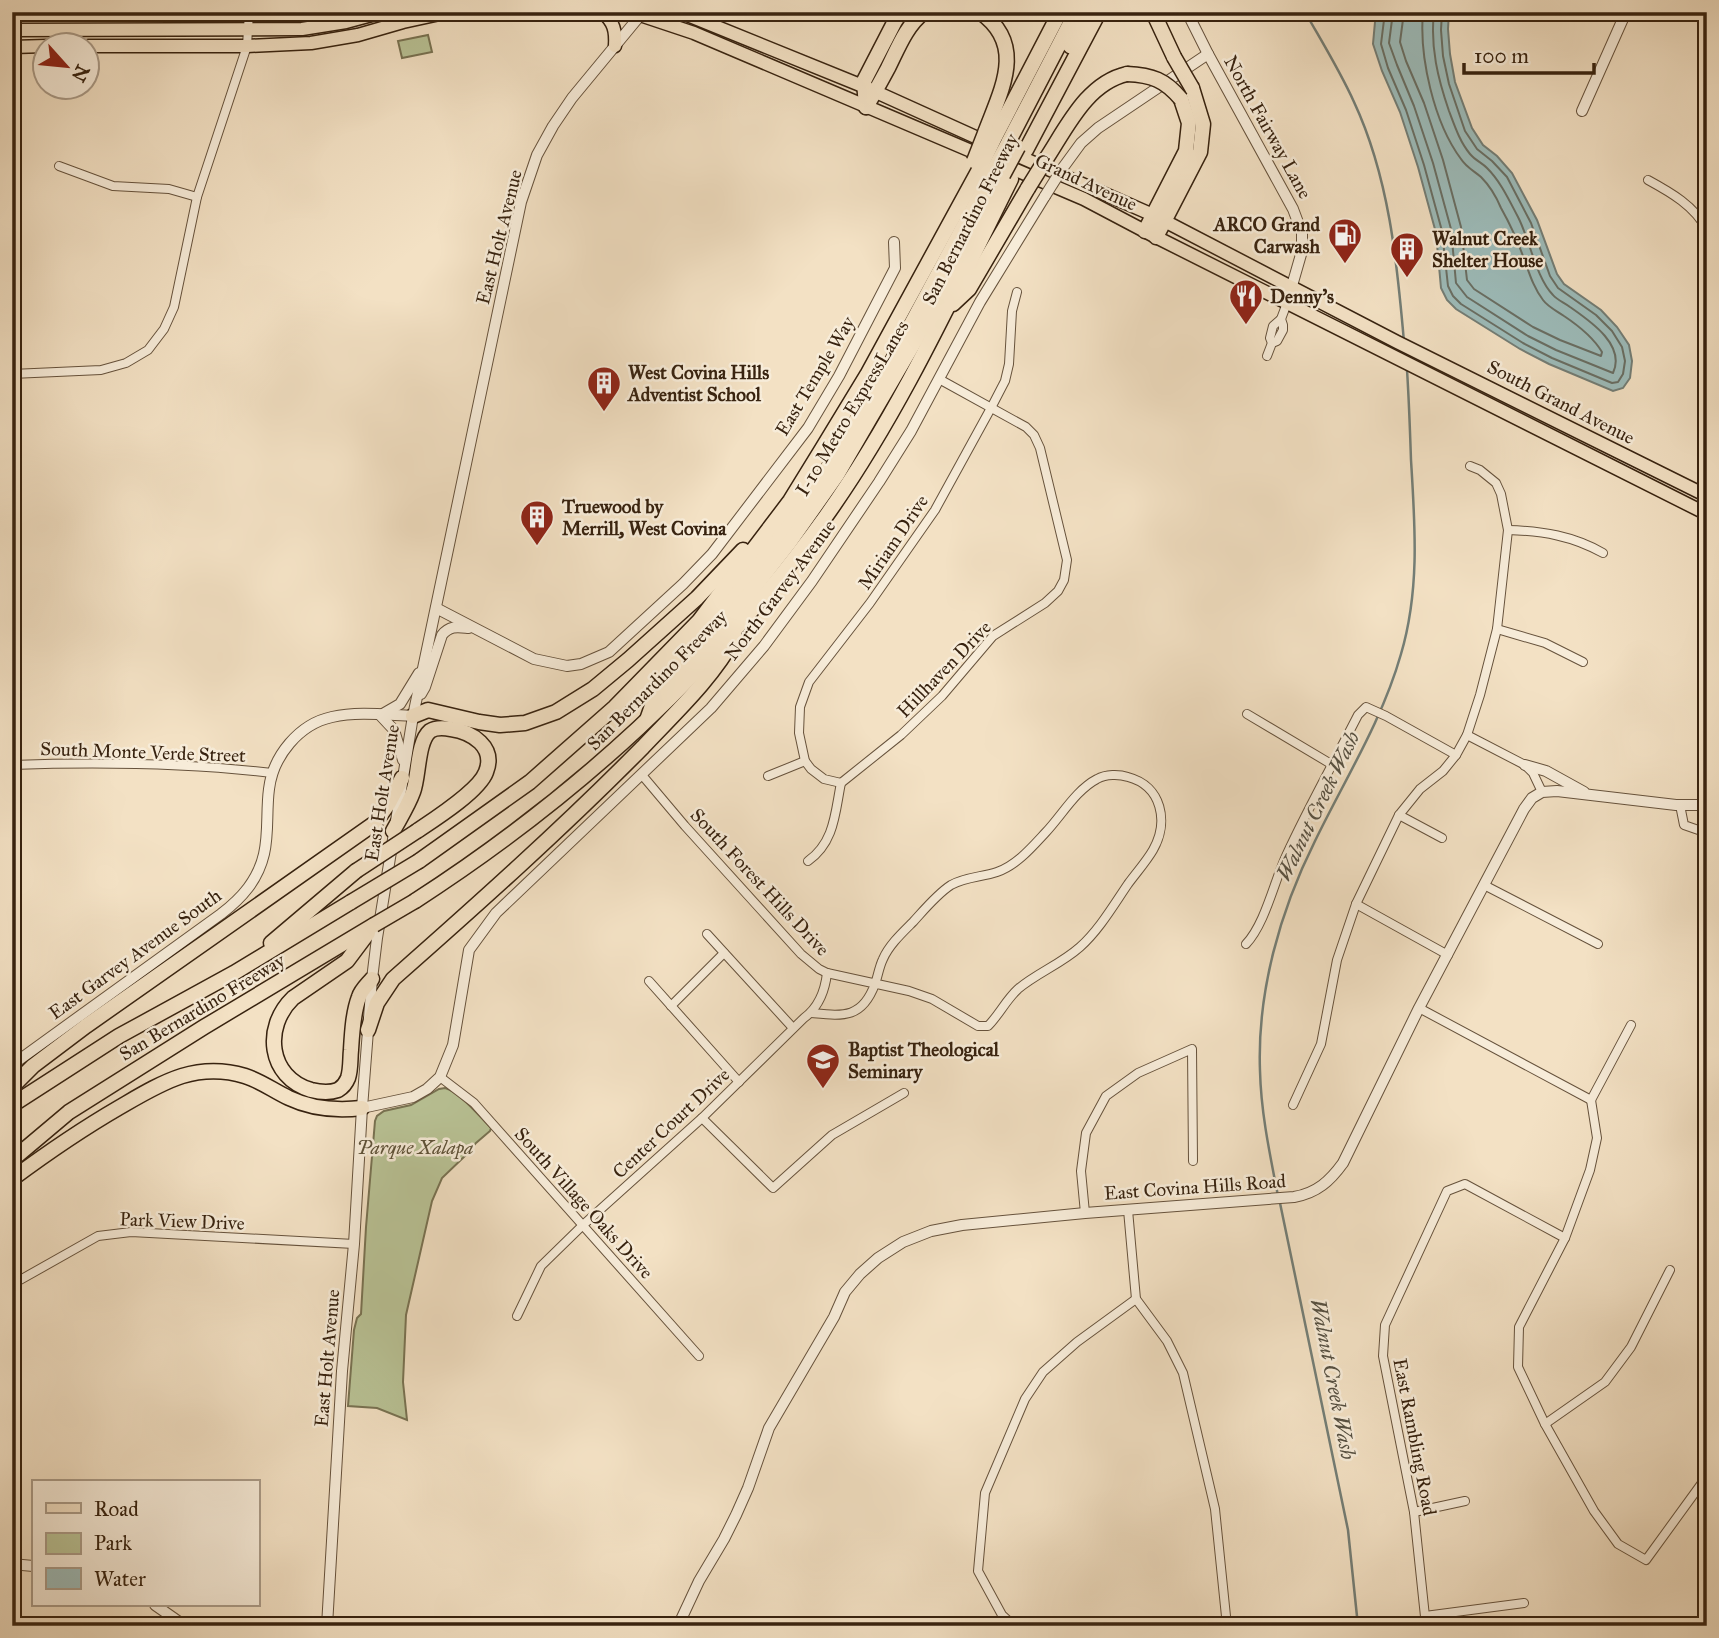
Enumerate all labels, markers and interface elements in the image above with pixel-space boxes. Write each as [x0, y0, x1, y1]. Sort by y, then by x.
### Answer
north arrow [32, 32, 102, 102]
scale bar [1464, 32, 1593, 76]
text: 100 m [1474, 43, 1529, 69]
street label: North Fairway Lane [1219, 52, 1317, 203]
text: N [67, 61, 95, 86]
street label: San Bernardino Freeway [917, 129, 1024, 308]
street label: Grand Avenue [1031, 148, 1141, 216]
street label: East Holt Avenue [471, 167, 527, 307]
place label: ARCO Grand Carwash [1212, 213, 1320, 258]
fuel station icon: ARCO Grand Carwash [1326, 216, 1364, 265]
place label: Walnut Creek Shelter House [1432, 227, 1543, 272]
building icon: Walnut Creek Shelter House [1388, 230, 1426, 279]
restaurant icon: Denny's [1227, 277, 1265, 326]
place label: Denny's [1270, 285, 1334, 309]
street label: East Temple Way [770, 311, 860, 440]
street label: I-10 Metro ExpressLanes [790, 316, 914, 500]
street label: South Grand Avenue [1484, 355, 1639, 449]
place label: West Covina Hills Adventist School [626, 361, 769, 406]
building icon: West Covina Hills Adventist School [585, 364, 623, 413]
street label: Miriam Drive [853, 490, 933, 594]
place label: Truewood by Merrill, West Covina [561, 495, 727, 540]
building icon: Truewood by Merrill, West Covina [518, 498, 556, 547]
street label: North Garvey Avenue [720, 515, 840, 665]
street label: San Bernardino Freeway [582, 604, 733, 755]
street label: Hillhaven Drive [892, 616, 996, 722]
street label: East Holt Avenue [360, 723, 404, 863]
water label: Walnut Creek Wash [1271, 727, 1365, 885]
street label: South Monte Verde Street [40, 737, 246, 767]
street label: South Forest Hills Drive [686, 803, 834, 961]
street label: East Garvey Avenue South [44, 883, 226, 1024]
street label: San Bernardino Freeway [115, 948, 290, 1066]
place label: Baptist Theological Seminary [848, 1038, 1000, 1084]
school or university icon: Baptist Theological Seminary [804, 1041, 842, 1090]
street label: Center Court Drive [608, 1063, 734, 1183]
street label: South Village Oaks Drive [509, 1122, 658, 1284]
park label: Parque Xalapa [357, 1136, 473, 1160]
street label: East Covina Hills Road [1103, 1169, 1287, 1205]
street label: Park View Drive [119, 1207, 245, 1235]
street label: East Holt Avenue [310, 1288, 344, 1428]
water label: Walnut Creek Wash [1305, 1296, 1361, 1462]
street label: East Rambling Road [1387, 1356, 1442, 1518]
legend [32, 1480, 259, 1606]
text: Road [94, 1496, 139, 1522]
text: Park [94, 1530, 132, 1556]
text: Water [94, 1566, 146, 1592]

